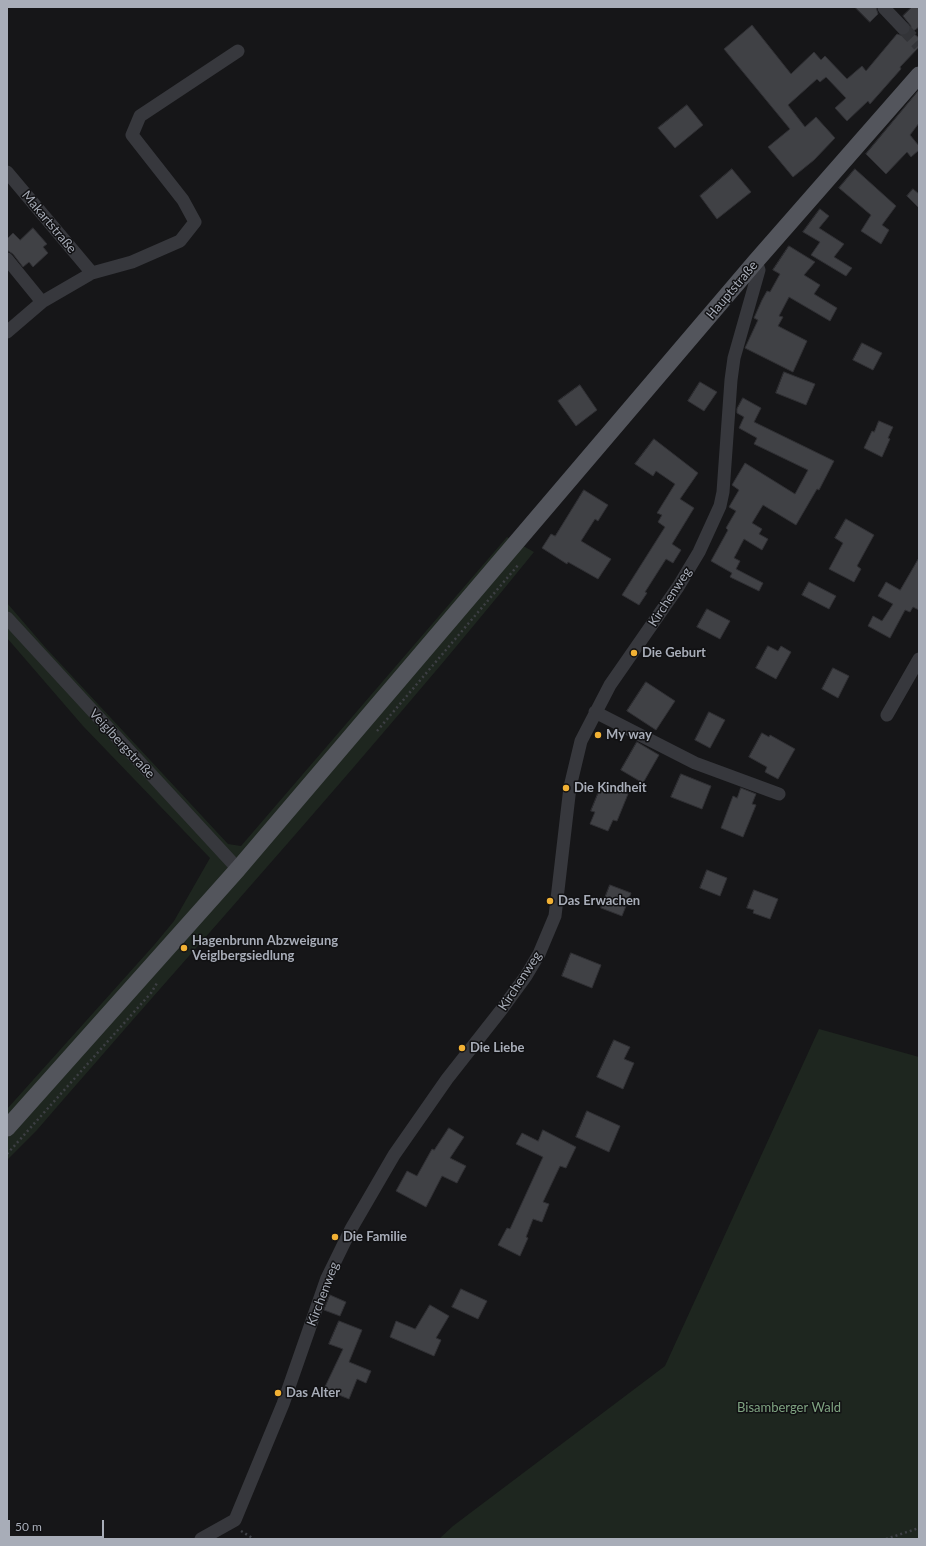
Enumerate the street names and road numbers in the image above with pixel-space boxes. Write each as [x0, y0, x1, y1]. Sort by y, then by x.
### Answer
street label: Makartstraße [18, 188, 80, 256]
street label: Hauptstraße [703, 258, 761, 322]
street label: Kirchenweg [645, 564, 695, 630]
street label: Veiglbergstraße [86, 706, 158, 782]
street label: Kirchenweg [495, 948, 545, 1014]
street label: Kirchenweg [304, 1260, 342, 1328]

